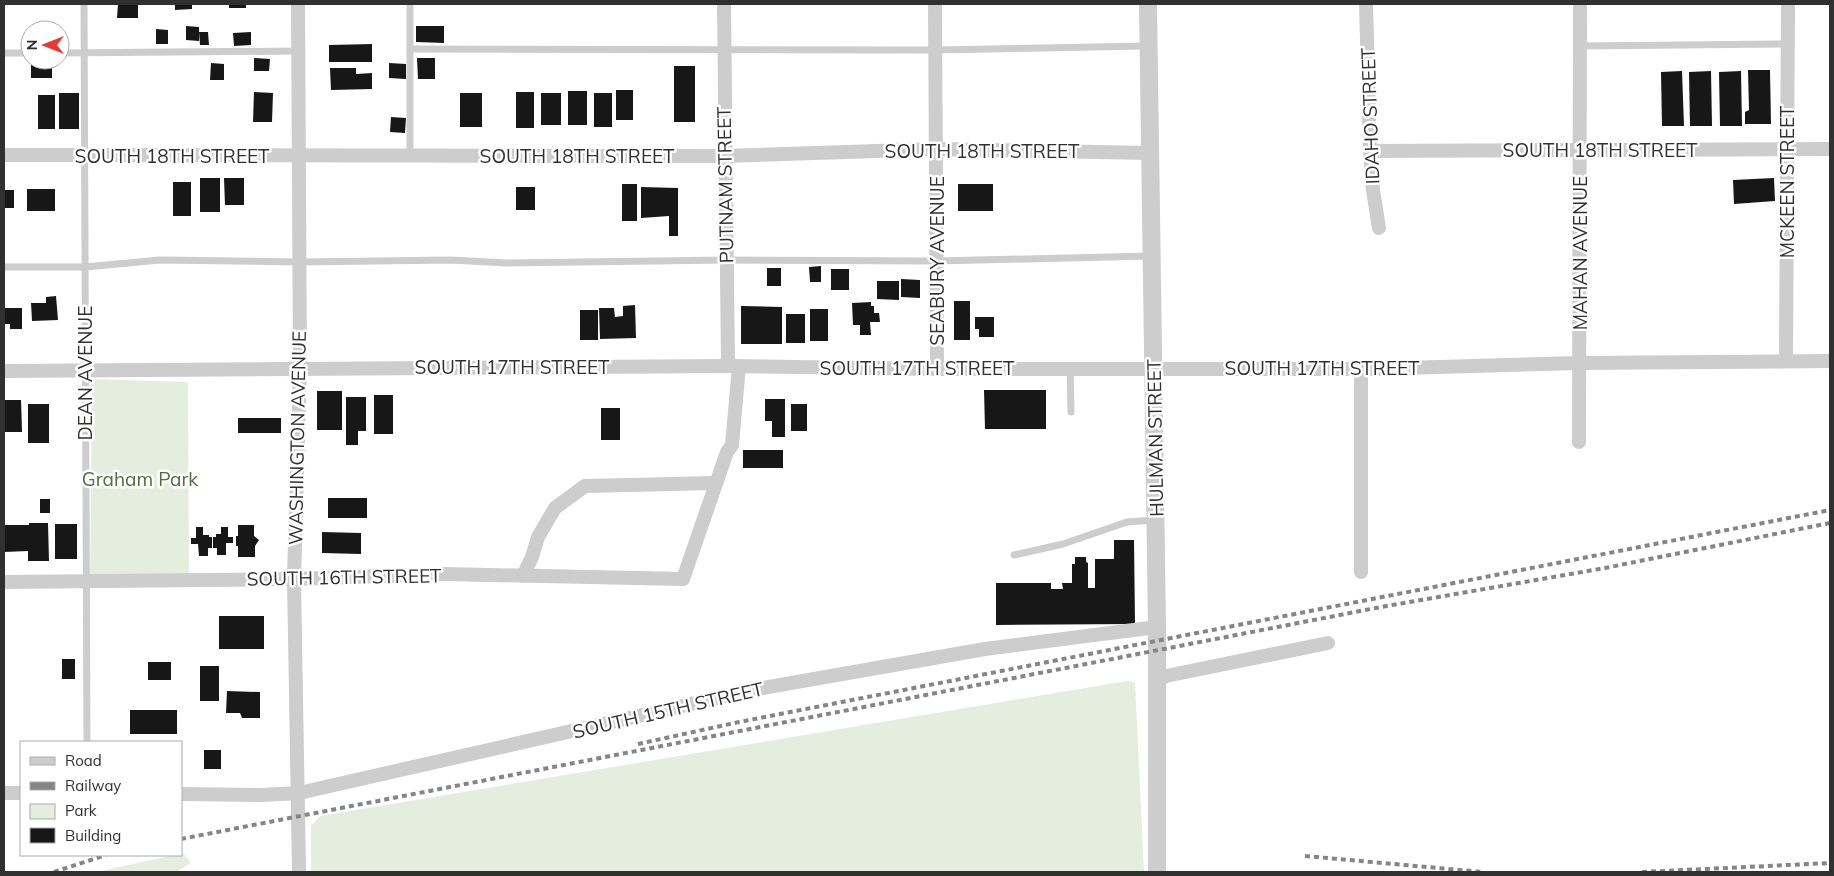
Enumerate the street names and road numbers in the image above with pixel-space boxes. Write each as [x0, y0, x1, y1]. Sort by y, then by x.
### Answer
street label: IDAHO STREET [1356, 47, 1384, 185]
street label: MCKEEN STREET [1775, 105, 1799, 258]
street label: PUTNAM STREET [712, 106, 738, 264]
street label: SOUTH 18TH STREET [1503, 138, 1698, 162]
street label: SOUTH 18TH STREET [885, 139, 1080, 163]
street label: SOUTH 18TH STREET [75, 144, 270, 168]
street label: SOUTH 18TH STREET [480, 144, 675, 168]
street label: SEABURY AVENUE [925, 176, 949, 346]
street label: MAHAN AVENUE [1568, 176, 1592, 330]
street label: DEAN AVENUE [73, 306, 97, 440]
street label: WASHINGTON AVENUE [283, 331, 311, 545]
street label: SOUTH 17TH STREET [415, 355, 610, 379]
street label: SOUTH 17TH STREET [820, 356, 1015, 380]
street label: SOUTH 17TH STREET [1225, 356, 1420, 380]
street label: HULMAN STREET [1142, 358, 1168, 517]
street label: SOUTH 16TH STREET [246, 563, 442, 591]
street label: SOUTH 15TH STREET [570, 676, 766, 744]

